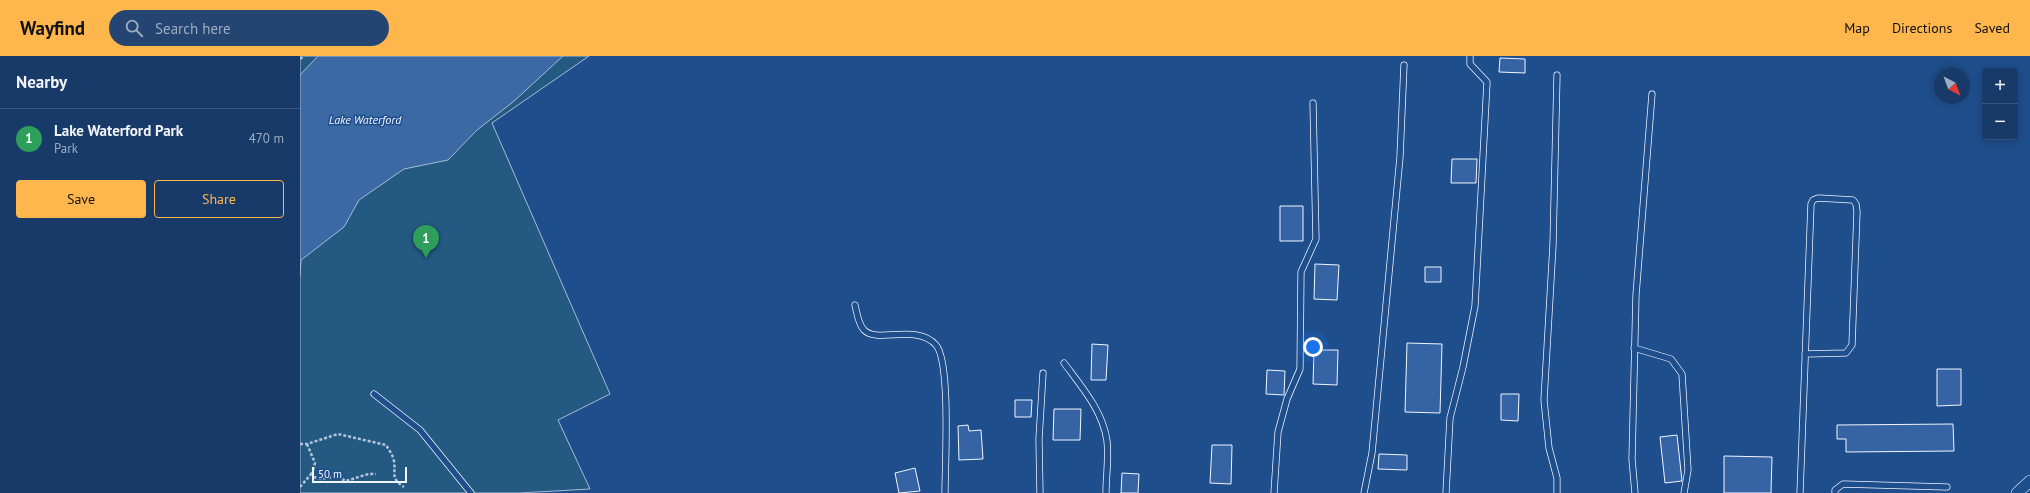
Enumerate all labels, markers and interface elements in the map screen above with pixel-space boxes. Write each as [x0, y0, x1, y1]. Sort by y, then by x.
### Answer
search box [109, 10, 389, 46]
text: Wayfind [20, 16, 85, 40]
icon: search [123, 17, 145, 39]
text: Search here [155, 19, 231, 38]
text: Map [1844, 19, 1870, 37]
text: Directions [1892, 19, 1952, 37]
text: Saved [1974, 19, 2010, 37]
north arrow [1934, 68, 1970, 104]
map controls [1982, 68, 2018, 140]
button: + [1982, 68, 2018, 104]
text: Nearby [16, 71, 67, 93]
button: − [1982, 104, 2018, 140]
water label: Lake Waterford [329, 112, 402, 127]
text: Lake Waterford Park [54, 121, 183, 140]
text: 1 [25, 130, 33, 147]
text: 470 m [249, 130, 284, 147]
text: Park [54, 140, 78, 157]
button: Save [16, 180, 146, 218]
button: Share [154, 180, 284, 218]
pin: 1 [413, 225, 439, 258]
your location [1303, 337, 1323, 357]
scale bar [312, 465, 407, 484]
text: 50 m [318, 467, 342, 481]

